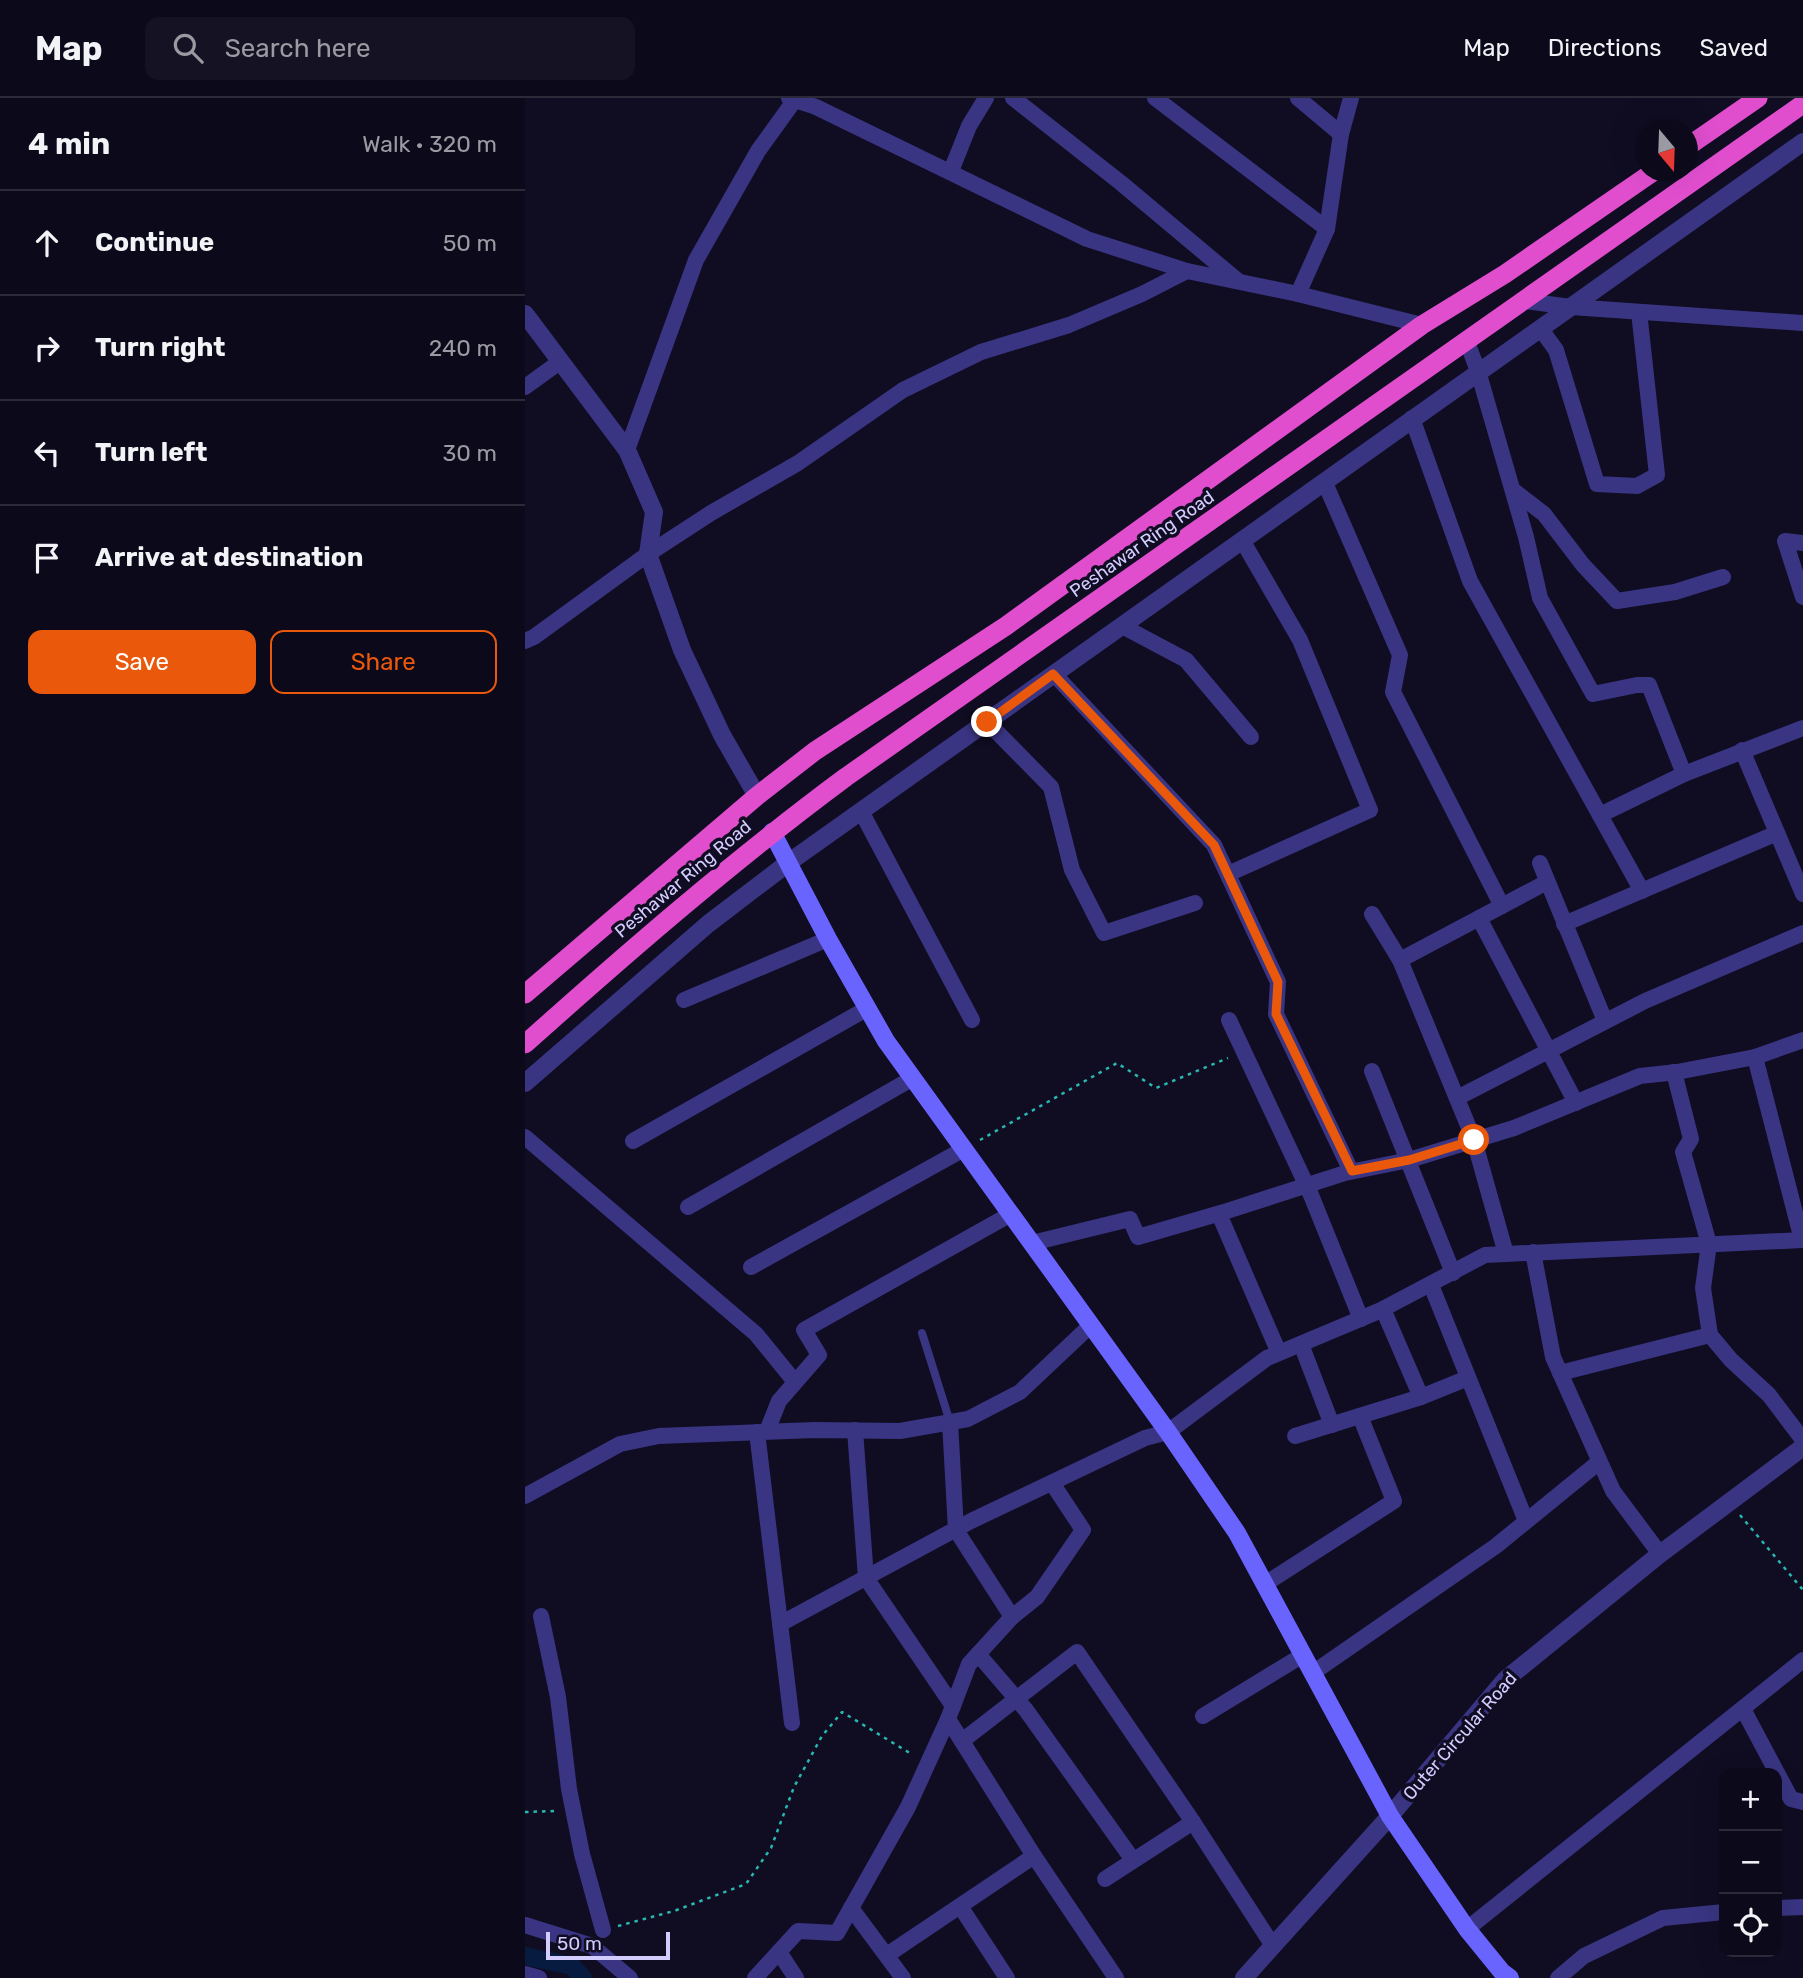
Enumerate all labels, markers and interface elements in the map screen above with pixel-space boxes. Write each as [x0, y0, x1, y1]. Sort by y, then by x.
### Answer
search box [145, 17, 635, 80]
text: Map [35, 29, 103, 68]
icon: search [169, 29, 207, 67]
text: Search here [225, 33, 370, 64]
text: Map [1463, 34, 1510, 62]
text: Directions [1548, 34, 1661, 62]
text: Saved [1699, 34, 1768, 62]
north arrow [1635, 119, 1698, 182]
text: 4 min [28, 126, 110, 162]
text: Walk · 320 m [362, 130, 497, 158]
icon: ahead [28, 224, 66, 262]
text: Continue [95, 227, 214, 258]
text: 50 m [443, 229, 497, 257]
icon: right [28, 329, 66, 367]
text: Turn right [95, 332, 225, 363]
text: 240 m [429, 334, 497, 362]
icon: left [28, 434, 66, 472]
text: Turn left [95, 437, 207, 468]
text: 30 m [442, 439, 497, 467]
street label: Peshawar Ring Road [1066, 486, 1218, 602]
icon: arrive [28, 539, 66, 577]
text: Arrive at destination [95, 542, 363, 573]
button: Save [28, 630, 256, 694]
button: Share [270, 630, 497, 694]
route end [971, 706, 1002, 737]
street label: Peshawar Ring Road [610, 815, 756, 943]
route start [1458, 1124, 1489, 1155]
street label: Outer Circular Road [1398, 1667, 1522, 1805]
map controls [1719, 1768, 1782, 1957]
button: + [1719, 1768, 1782, 1831]
button: − [1719, 1831, 1782, 1894]
button: locate [1719, 1894, 1782, 1957]
scale bar [546, 1929, 670, 1961]
text: 50 m [557, 1932, 602, 1955]

